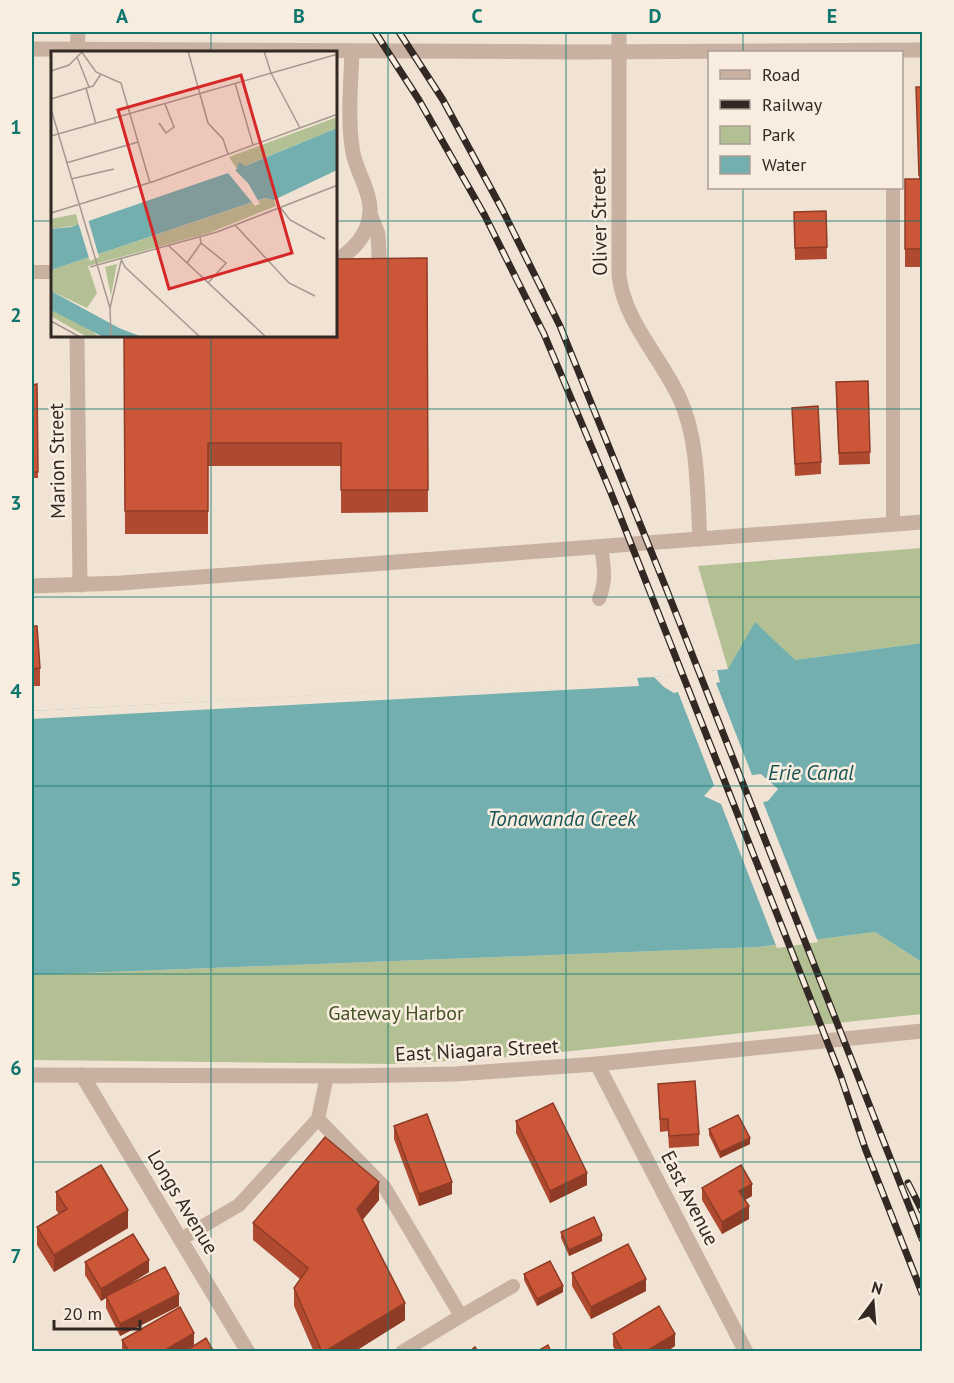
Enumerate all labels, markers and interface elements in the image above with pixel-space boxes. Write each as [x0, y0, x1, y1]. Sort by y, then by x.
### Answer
text: A [116, 3, 129, 29]
text: B [293, 3, 305, 29]
text: C [471, 3, 483, 29]
text: D [649, 3, 662, 29]
text: E [827, 3, 837, 29]
inset map [51, 51, 338, 338]
legend [708, 51, 903, 189]
text: Road [762, 63, 800, 86]
text: Railway [762, 93, 823, 116]
text: 1 [10, 114, 22, 140]
text: Park [762, 123, 795, 146]
text: Water [762, 153, 806, 176]
street label: Oliver Street [585, 168, 613, 276]
text: 2 [10, 302, 22, 328]
street label: Marion Street [43, 403, 71, 519]
text: 3 [10, 490, 22, 516]
text: 4 [10, 678, 22, 704]
water label: Erie Canal [768, 759, 854, 786]
water label: Tonawanda Creek [487, 805, 638, 832]
text: 5 [10, 866, 22, 892]
park label: Gateway Harbor [328, 1000, 464, 1026]
street label: East Niagara Street [395, 1033, 560, 1067]
text: 6 [10, 1055, 22, 1081]
street label: Longs Avenue [142, 1145, 224, 1259]
street label: East Avenue [655, 1146, 725, 1250]
text: 7 [10, 1243, 22, 1269]
north arrow [843, 1272, 903, 1332]
text: N [869, 1277, 885, 1299]
scale bar [54, 1293, 140, 1331]
text: 20 m [63, 1302, 102, 1325]

